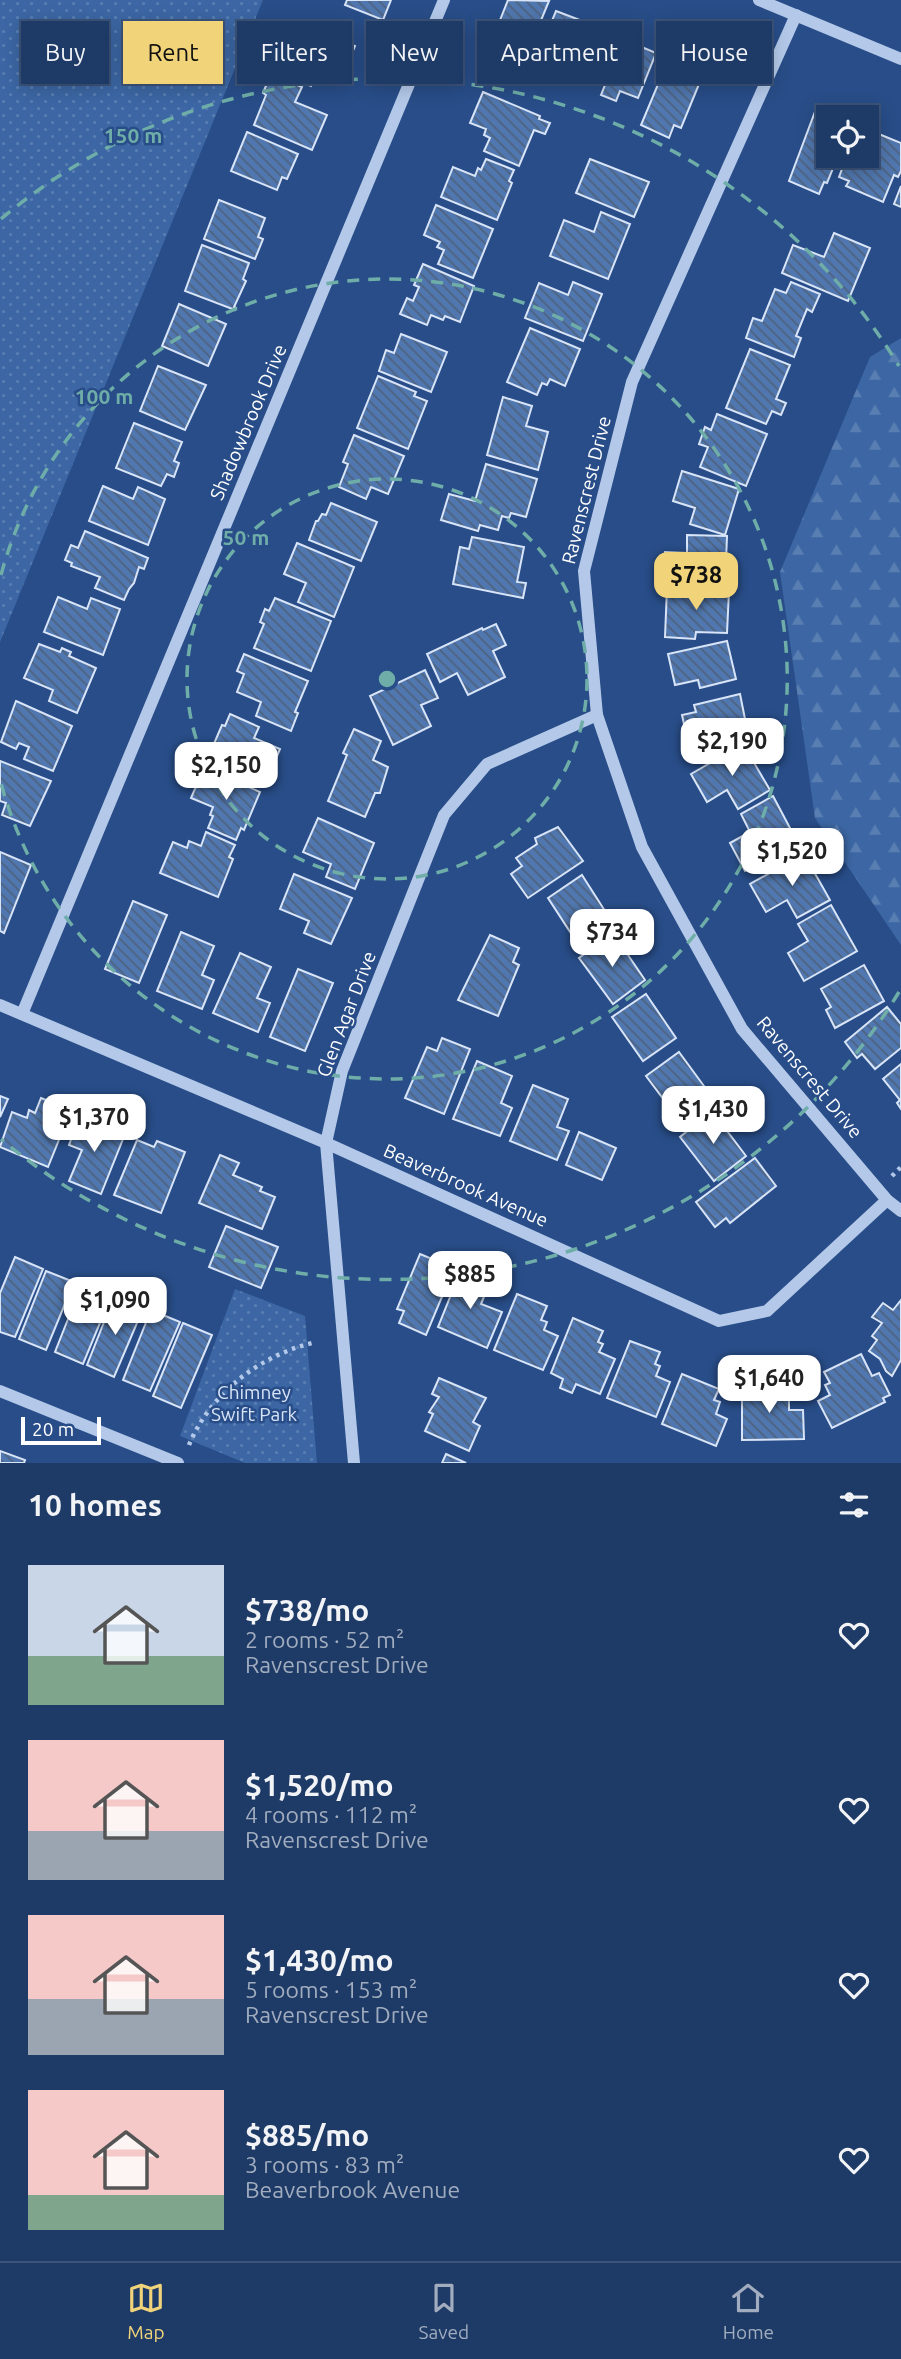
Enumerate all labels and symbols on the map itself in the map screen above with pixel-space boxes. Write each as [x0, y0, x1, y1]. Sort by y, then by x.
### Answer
text: 150 m [104, 123, 162, 147]
street label: Shadowbrook Drive [205, 341, 291, 503]
text: 100 m [75, 384, 133, 408]
street label: Ravenscrest Drive [557, 414, 615, 566]
text: 50 m [223, 525, 269, 549]
pin: $738 [655, 552, 737, 612]
centre of rings [375, 667, 399, 691]
pin: $2,190 [675, 718, 789, 778]
pin: $2,150 [169, 742, 283, 802]
pin: $1,520 [735, 828, 849, 888]
pin: $734 [571, 909, 653, 969]
street label: Glen Agar Drive [312, 948, 380, 1080]
street label: Ravenscrest Drive [753, 1012, 867, 1142]
pin: $1,430 [656, 1086, 770, 1146]
pin: $1,370 [37, 1094, 151, 1154]
street label: Beaverbrook Avenue [380, 1139, 552, 1231]
pin: $885 [429, 1252, 511, 1311]
pin: $1,090 [58, 1278, 172, 1337]
pin: $1,640 [712, 1356, 826, 1415]
park label: Chimney Swift Park [211, 1381, 297, 1425]
scale bar [21, 1414, 102, 1446]

